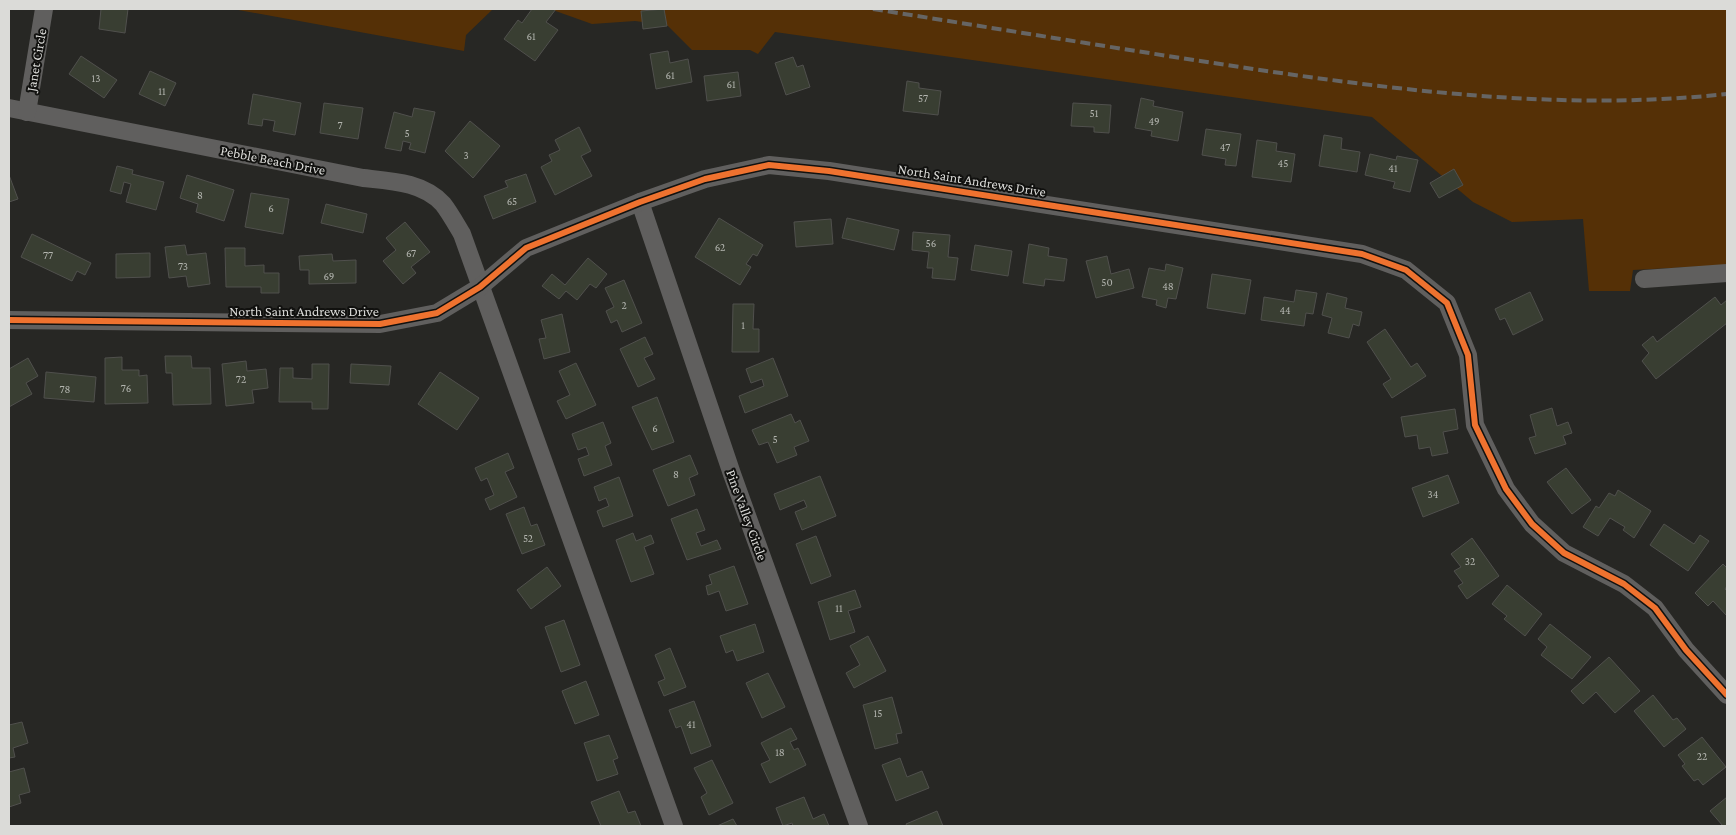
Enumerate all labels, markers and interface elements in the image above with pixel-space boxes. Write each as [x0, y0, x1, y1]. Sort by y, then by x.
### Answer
street label: Janet Circle [22, 27, 49, 95]
house number: 61 [526, 30, 536, 42]
house number: 61 [665, 69, 675, 81]
house number: 13 [92, 72, 100, 84]
house number: 61 [726, 78, 736, 90]
house number: 11 [158, 85, 166, 97]
house number: 57 [918, 92, 928, 104]
house number: 51 [1090, 107, 1099, 119]
house number: 49 [1148, 115, 1160, 127]
house number: 7 [337, 119, 343, 131]
house number: 5 [404, 127, 410, 139]
house number: 47 [1220, 141, 1230, 153]
street label: Pebble Beach Drive [219, 142, 327, 178]
house number: 3 [463, 149, 469, 161]
house number: 45 [1278, 157, 1288, 169]
street label: North Saint Andrews Drive [897, 160, 1047, 200]
house number: 41 [1388, 162, 1398, 174]
house number: 8 [197, 189, 203, 201]
house number: 65 [507, 195, 517, 207]
house number: 6 [268, 202, 274, 214]
house number: 56 [926, 237, 936, 249]
house number: 62 [715, 241, 725, 253]
house number: 67 [406, 247, 416, 259]
house number: 77 [43, 249, 53, 261]
house number: 73 [178, 260, 188, 272]
house number: 69 [324, 270, 334, 282]
house number: 50 [1101, 276, 1113, 288]
house number: 48 [1162, 280, 1174, 292]
house number: 2 [621, 299, 627, 311]
street label: North Saint Andrews Drive [229, 303, 379, 319]
house number: 44 [1279, 304, 1291, 316]
house number: 1 [741, 319, 745, 331]
house number: 72 [236, 373, 246, 385]
house number: 76 [121, 382, 131, 394]
house number: 78 [60, 383, 71, 395]
house number: 6 [652, 422, 658, 434]
house number: 5 [772, 433, 778, 445]
street label: Pine Valley Circle [723, 467, 771, 563]
house number: 8 [673, 468, 679, 480]
house number: 34 [1428, 488, 1439, 500]
house number: 52 [523, 532, 533, 544]
house number: 32 [1465, 555, 1475, 567]
house number: 11 [835, 602, 843, 614]
house number: 15 [874, 707, 882, 719]
house number: 41 [686, 718, 696, 730]
house number: 18 [775, 746, 785, 758]
house number: 22 [1697, 750, 1707, 762]

